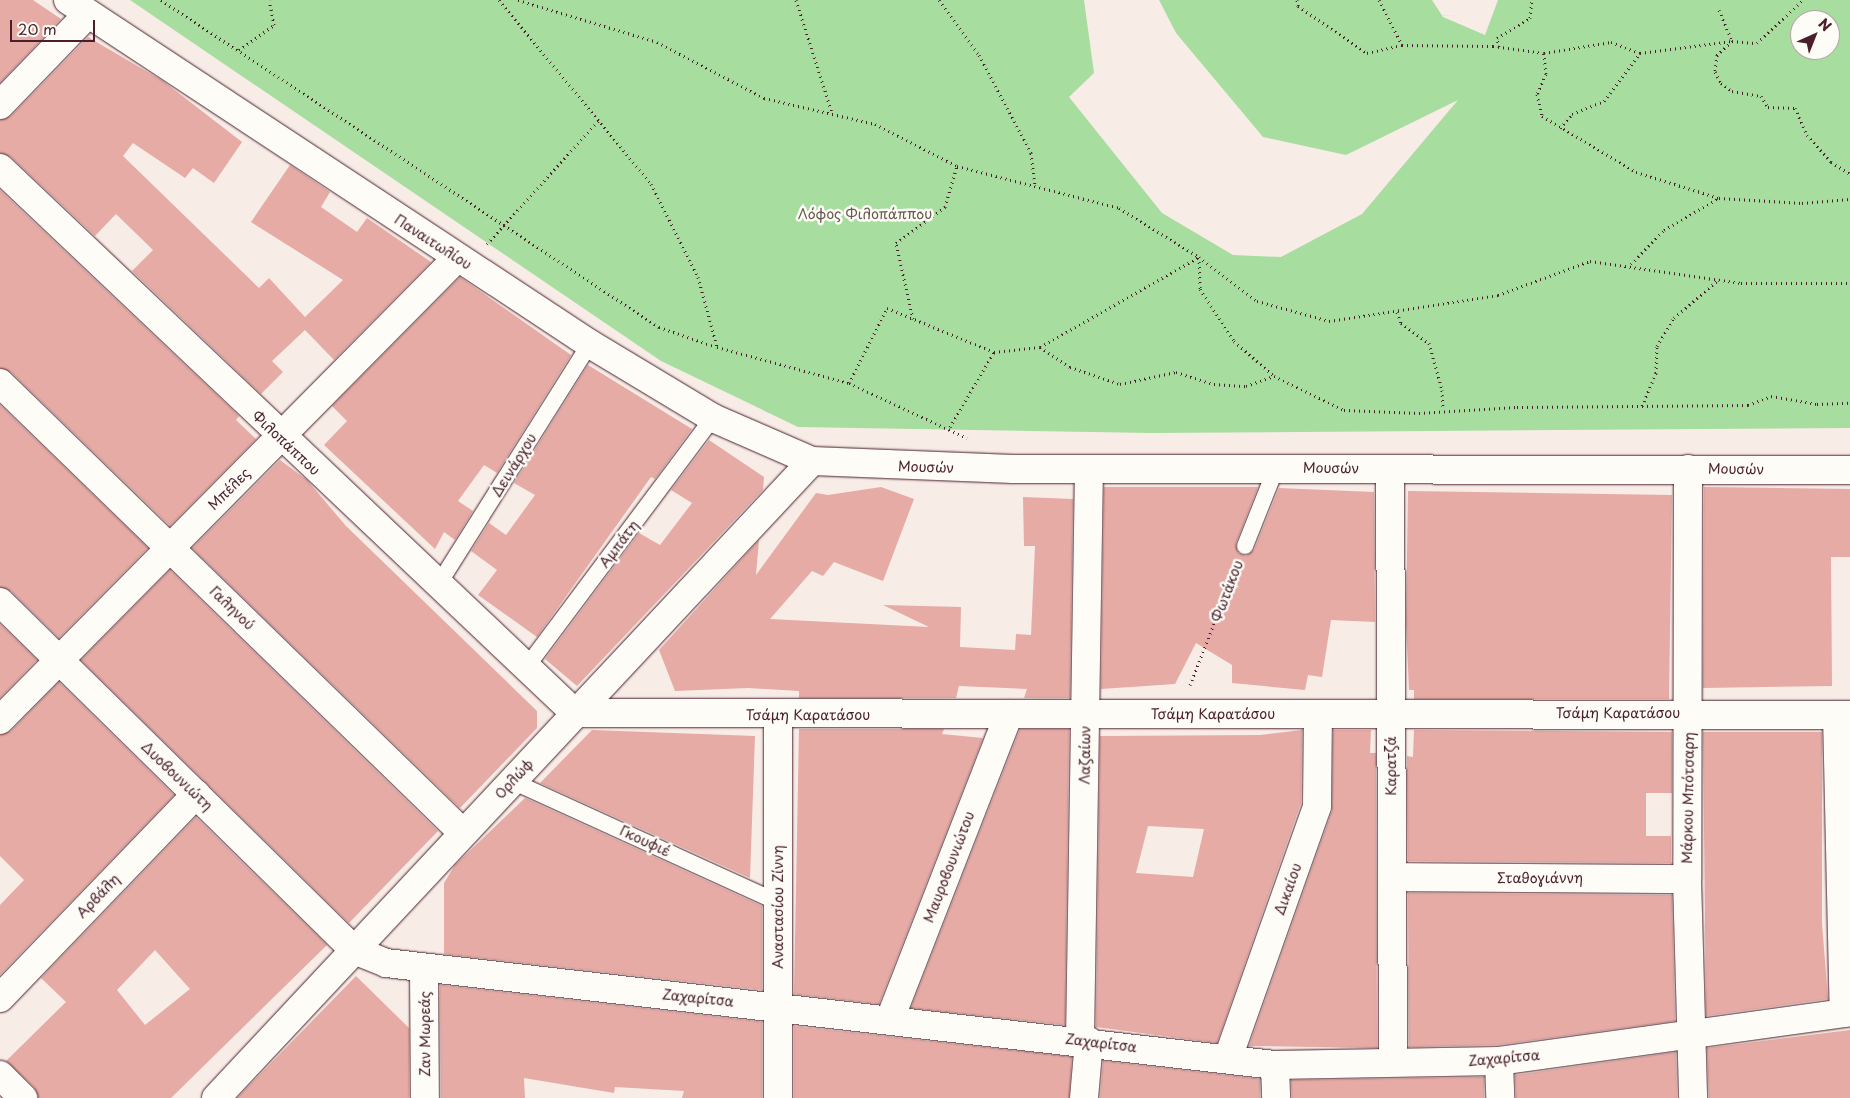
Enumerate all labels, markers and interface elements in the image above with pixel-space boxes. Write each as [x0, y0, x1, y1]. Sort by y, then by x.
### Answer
scale bar [12, 10, 98, 42]
north arrow [1790, 10, 1840, 60]
text: N [1814, 13, 1836, 36]
text: 20 m [18, 17, 57, 40]
park label: Λόφος Φιλοπάππου [798, 206, 932, 222]
street label: Παναιτωλίου [391, 211, 475, 273]
street label: Φιλοπάππου [249, 407, 323, 479]
street label: Δεινάρχου [488, 430, 540, 500]
street label: Μουσών [898, 458, 954, 476]
street label: Μουσών [1303, 459, 1359, 477]
street label: Μουσών [1708, 460, 1764, 478]
street label: Μπέλες [205, 465, 253, 513]
street label: Αμπάτη [596, 517, 642, 571]
street label: Φωτάκου [1208, 558, 1246, 624]
street label: Γαληνού [206, 583, 258, 633]
street label: Τσάμη Καρατάσου [1556, 705, 1680, 721]
street label: Τσάμη Καρατάσου [1151, 706, 1275, 722]
street label: Τσάμη Καρατάσου [746, 707, 870, 723]
street label: Λαζαίων [1076, 725, 1094, 785]
street label: Μάρκου Μπότσαρη [1678, 732, 1698, 864]
street label: Καρατζά [1383, 736, 1399, 796]
street label: Δυοβουνιώτη [138, 738, 216, 814]
street label: Ορλώφ [491, 756, 537, 802]
street label: Μαυροβουνιώτου [920, 809, 978, 925]
street label: Γκουφιέ [617, 822, 673, 860]
street label: Αναστασίου Ζίννη [770, 845, 786, 969]
street label: Δικαίου [1271, 861, 1305, 917]
street label: Σταθογιάννη [1497, 870, 1583, 886]
street label: Αρβάλη [73, 871, 123, 921]
street label: Ζαχαρίτσα [661, 986, 735, 1010]
street label: Ζαν Μωρεάς [417, 991, 433, 1077]
street label: Ζαχαρίτσα [1064, 1030, 1138, 1056]
street label: Ζαχαρίτσα [1467, 1046, 1541, 1070]

